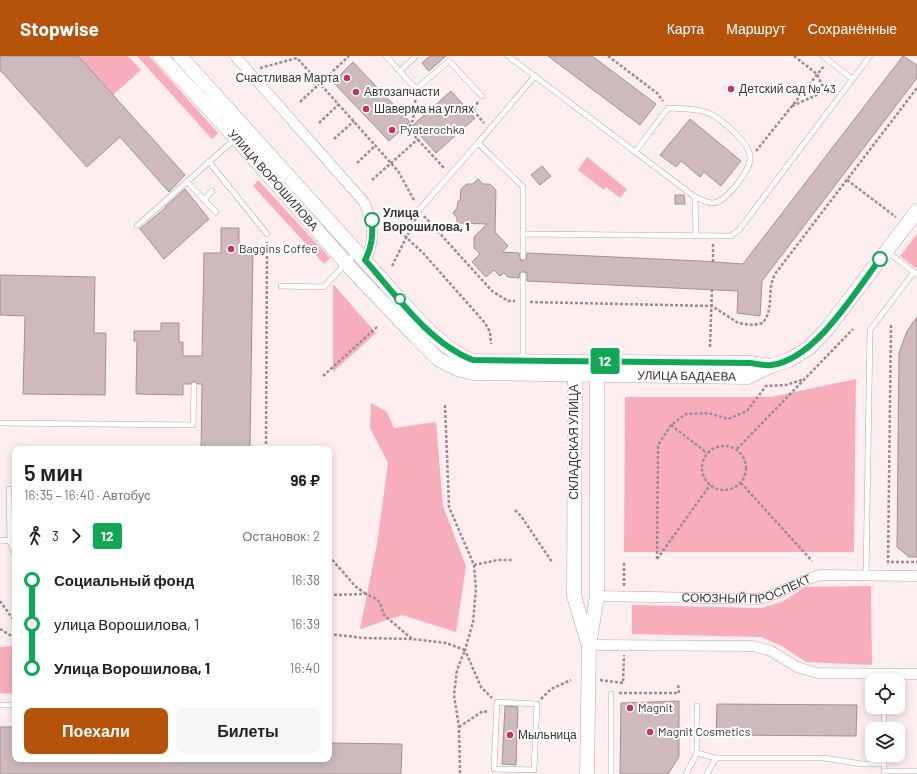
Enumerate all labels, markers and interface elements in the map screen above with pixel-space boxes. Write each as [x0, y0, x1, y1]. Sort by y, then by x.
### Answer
text: Stopwise [20, 17, 99, 40]
text: Карта [667, 20, 704, 37]
text: Маршрут [726, 20, 786, 37]
text: Сохранённые [808, 20, 897, 37]
place label: Счастливая Марта [236, 70, 339, 85]
marker: Счастливая Марта [342, 73, 352, 83]
place label: Детский сад № 43 [739, 81, 836, 96]
place label: Автозапчасти [364, 84, 440, 98]
marker: Детский сад № 43 [726, 84, 736, 94]
marker: Автозапчасти [351, 87, 361, 97]
place label: Шаверма на углях [374, 101, 474, 116]
marker: Шаверма на углях [361, 104, 371, 114]
place label: Pyaterochka [400, 122, 465, 136]
marker: Pyaterochka [387, 125, 397, 135]
street label: УЛИЦА ВОРОШИЛОВА [226, 126, 322, 233]
place label: Улица Ворошилова, 1 [383, 205, 470, 234]
marker: Улица Ворошилова, 1 [364, 212, 380, 228]
place label: Baggins Coffee [239, 241, 318, 255]
marker: Baggins Coffee [226, 244, 236, 254]
unlabelled marker [872, 251, 888, 267]
unlabelled marker [394, 293, 406, 305]
line badge: 12 [587, 348, 623, 374]
text: 12 [599, 352, 611, 369]
street label: УЛИЦА БАДАЕВА [637, 367, 736, 383]
street label: СКЛАДСКАЯ УЛИЦА [566, 384, 581, 500]
text: 5 мин [24, 459, 83, 485]
text: 96 ₽ [290, 471, 320, 489]
text: 16:35 – 16:40 · Автобус [24, 487, 151, 503]
icon: walk [24, 525, 46, 547]
icon: forward [65, 525, 87, 547]
text: 12 [101, 527, 114, 544]
text: 3 [52, 528, 59, 544]
text: Остановок: 2 [242, 528, 320, 544]
text: Социальный фонд [54, 571, 194, 589]
street label: СОЮЗНЫЙ ПРОСПЕКТ [681, 571, 813, 605]
text: 16:38 [291, 572, 320, 588]
text: улица Ворошилова, 1 [54, 615, 199, 633]
text: 16:39 [291, 616, 320, 632]
text: Улица Ворошилова, 1 [54, 659, 210, 677]
text: 16:40 [290, 660, 320, 676]
map controls [865, 674, 905, 762]
button: locate [865, 674, 905, 714]
place label: Magnit [638, 700, 673, 714]
marker: Magnit [625, 703, 635, 713]
button: Поехали [24, 708, 168, 754]
button: Билеты [176, 708, 320, 754]
button: layers [865, 722, 905, 762]
place label: Magnit Cosmetics [658, 724, 751, 738]
place label: Мыльница [518, 727, 577, 742]
marker: Magnit Cosmetics [645, 727, 655, 737]
marker: Мыльница [505, 730, 515, 740]

